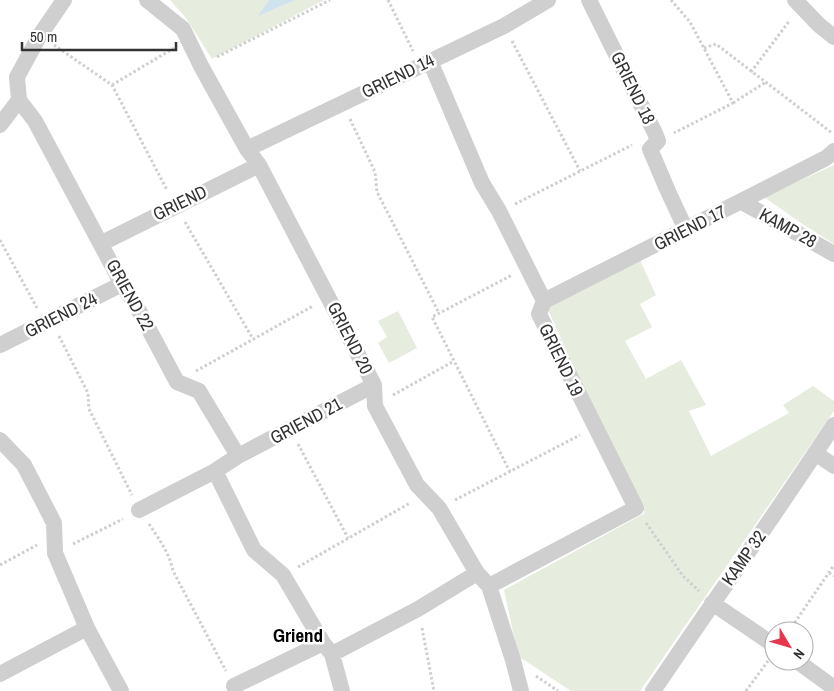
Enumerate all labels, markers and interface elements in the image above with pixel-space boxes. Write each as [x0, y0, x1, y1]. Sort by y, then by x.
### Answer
scale bar [22, 20, 176, 52]
text: 50 m [30, 26, 57, 47]
street label: GRIEND 14 [357, 47, 438, 104]
street label: GRIEND 18 [605, 47, 662, 128]
street label: GRIEND [149, 179, 211, 226]
street label: GRIEND 17 [649, 199, 730, 256]
street label: KAMP 28 [755, 202, 821, 254]
street label: GRIEND 22 [101, 255, 160, 335]
street label: GRIEND 24 [20, 286, 101, 343]
street label: GRIEND 20 [322, 297, 379, 378]
street label: GRIEND 19 [533, 319, 590, 400]
street label: GRIEND 21 [265, 391, 347, 450]
street label: KAMP 32 [716, 525, 772, 590]
north arrow [764, 621, 814, 671]
district label: Griend [273, 622, 323, 648]
text: N [790, 645, 809, 663]

